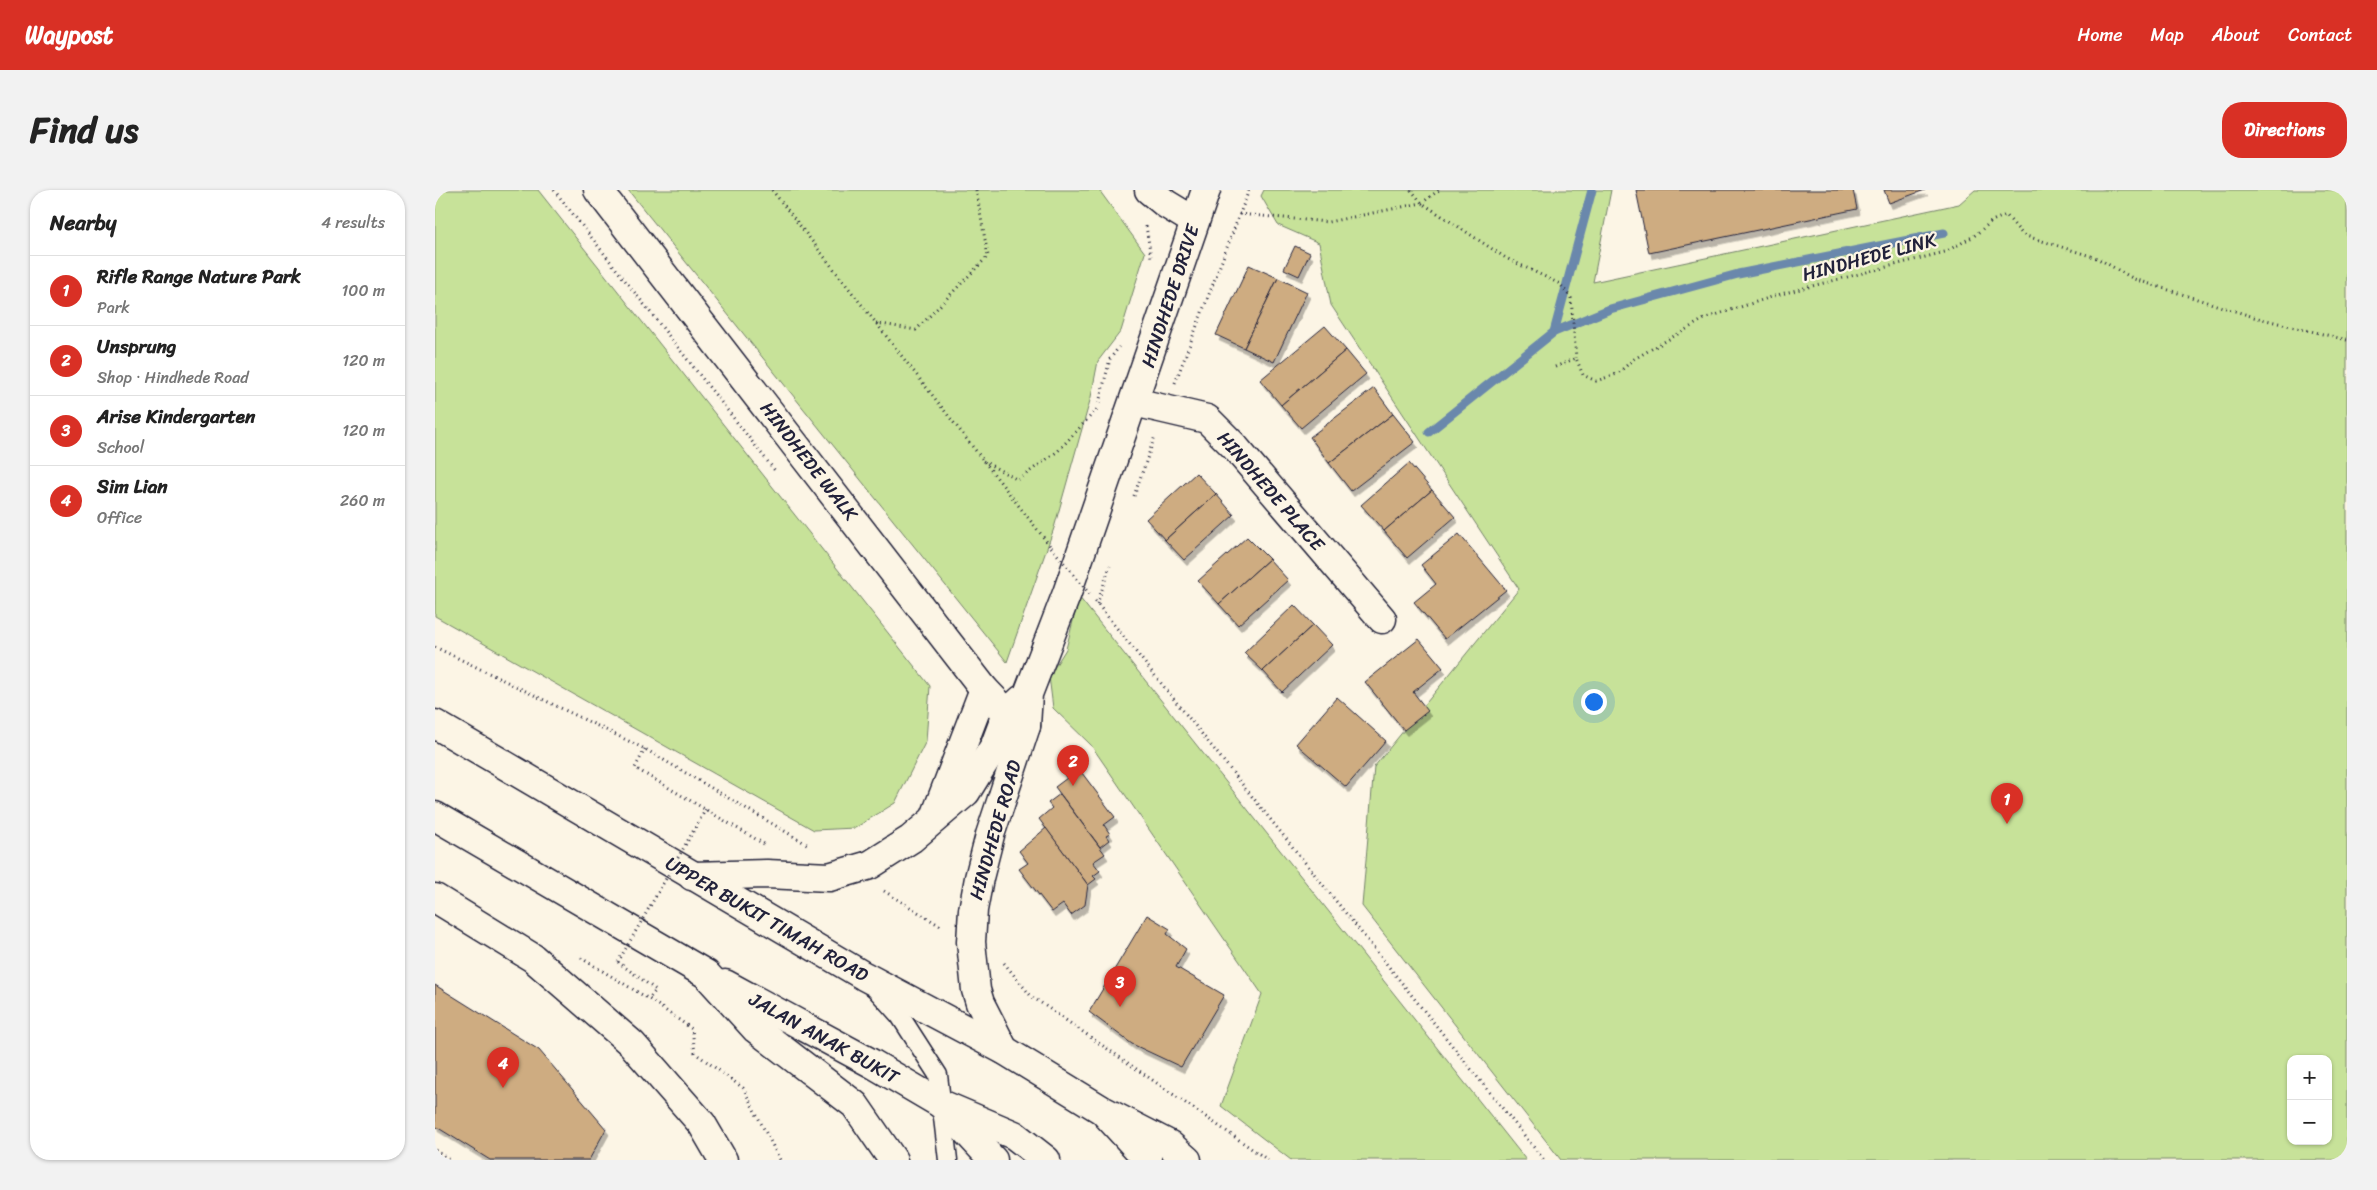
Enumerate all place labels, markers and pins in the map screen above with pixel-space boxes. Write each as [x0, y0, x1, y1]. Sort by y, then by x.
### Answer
pin: 2 [1057, 745, 1089, 786]
pin: 1 [1991, 783, 2023, 824]
pin: 3 [1104, 966, 1136, 1007]
pin: 4 [487, 1047, 519, 1088]

